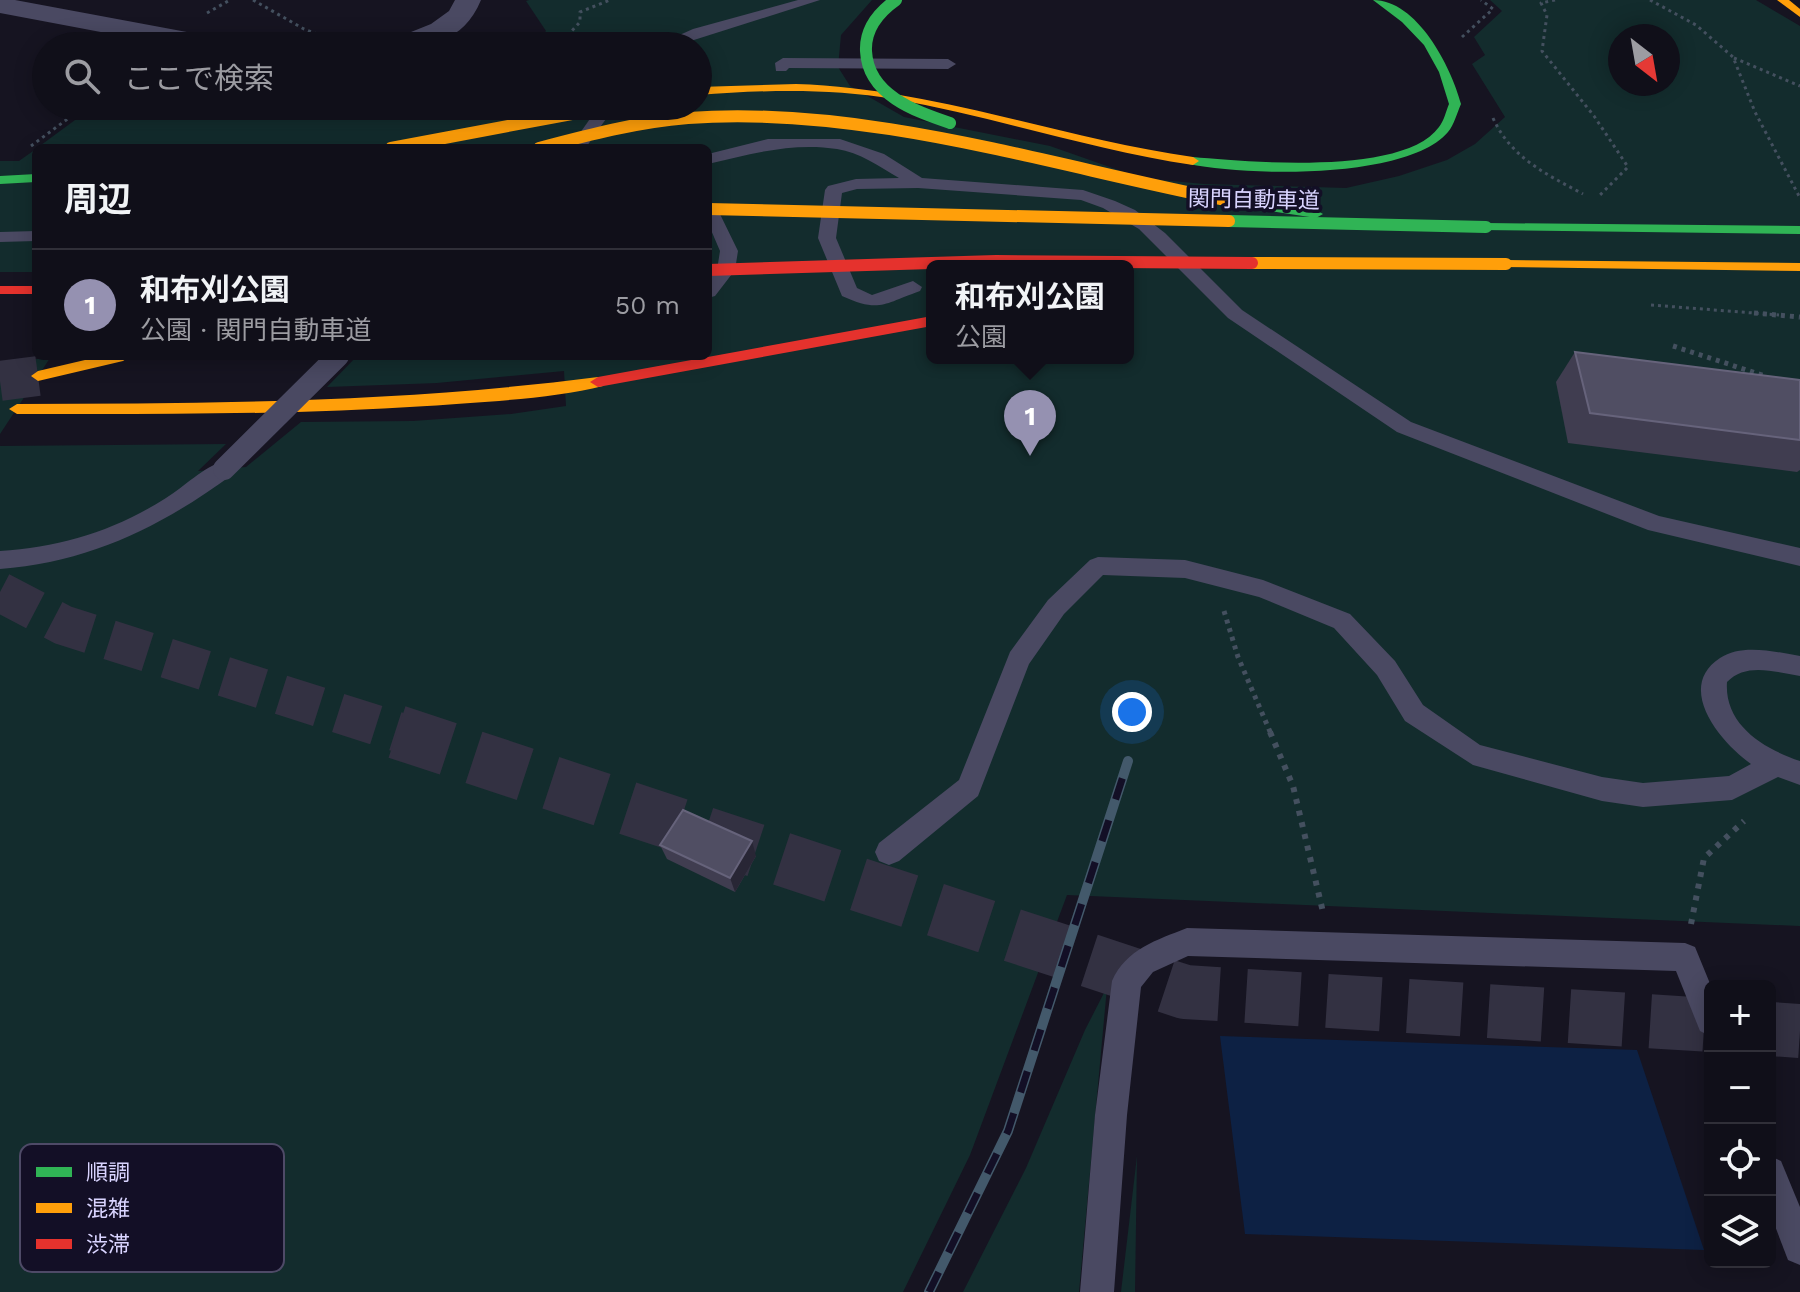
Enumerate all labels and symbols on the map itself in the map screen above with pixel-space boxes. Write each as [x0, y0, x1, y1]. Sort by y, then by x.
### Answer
north arrow [1608, 24, 1680, 96]
street label: 関門自動車道 [1188, 186, 1320, 213]
pin: 1 [1004, 390, 1056, 456]
your location [1112, 692, 1152, 732]
legend [20, 1144, 284, 1272]
text: 順調 [86, 1160, 130, 1185]
text: 混雑 [86, 1196, 130, 1221]
text: 渋滞 [86, 1232, 130, 1257]

